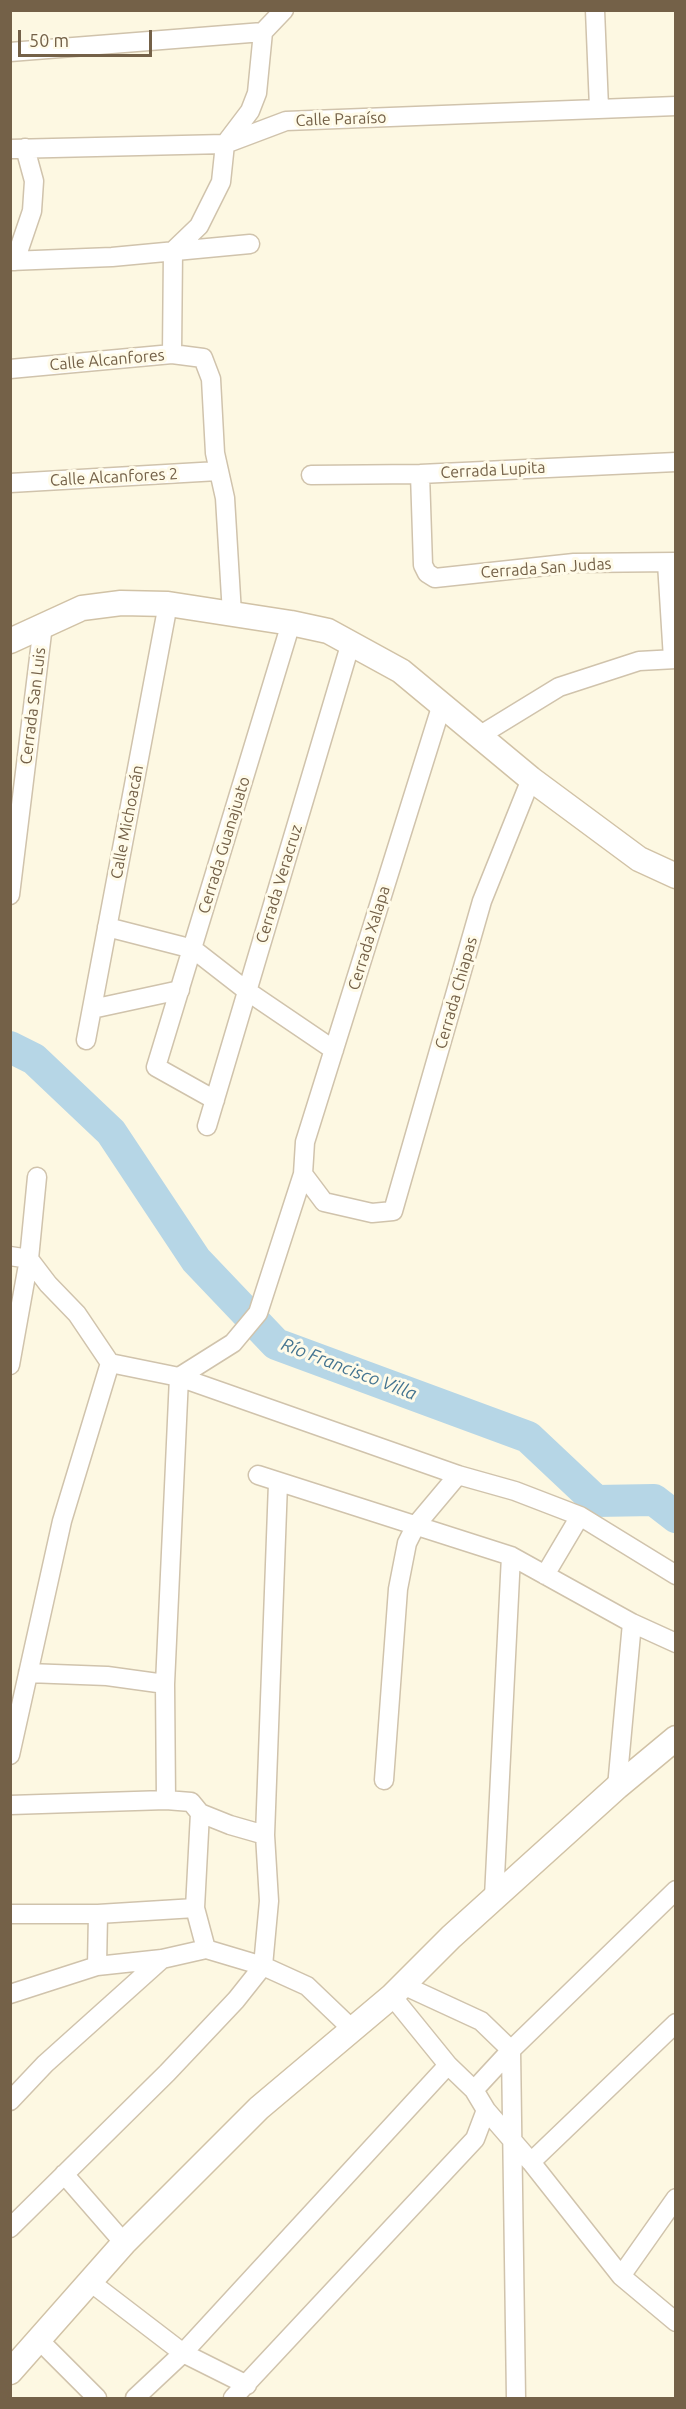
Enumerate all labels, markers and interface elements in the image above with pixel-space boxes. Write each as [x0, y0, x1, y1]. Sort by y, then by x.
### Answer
scale bar [21, 18, 154, 56]
text: 50 m [29, 30, 69, 50]
street label: Calle Paraíso [295, 108, 387, 130]
street label: Calle Alcanfores [49, 345, 165, 375]
street label: Cerrada Lupita [440, 458, 546, 482]
street label: Calle Alcanfores 2 [49, 464, 179, 490]
street label: Cerrada San Judas [480, 554, 612, 582]
street label: Cerrada San Luis [16, 646, 50, 766]
street label: Calle Michoacán [107, 763, 147, 881]
street label: Cerrada Guanajuato [194, 774, 254, 916]
street label: Cerrada Veracruz [252, 822, 306, 946]
street label: Cerrada Xalapa [344, 883, 394, 993]
street label: Cerrada Chiapas [431, 935, 481, 1051]
water label: Río Francisco Villa [278, 1333, 420, 1405]

